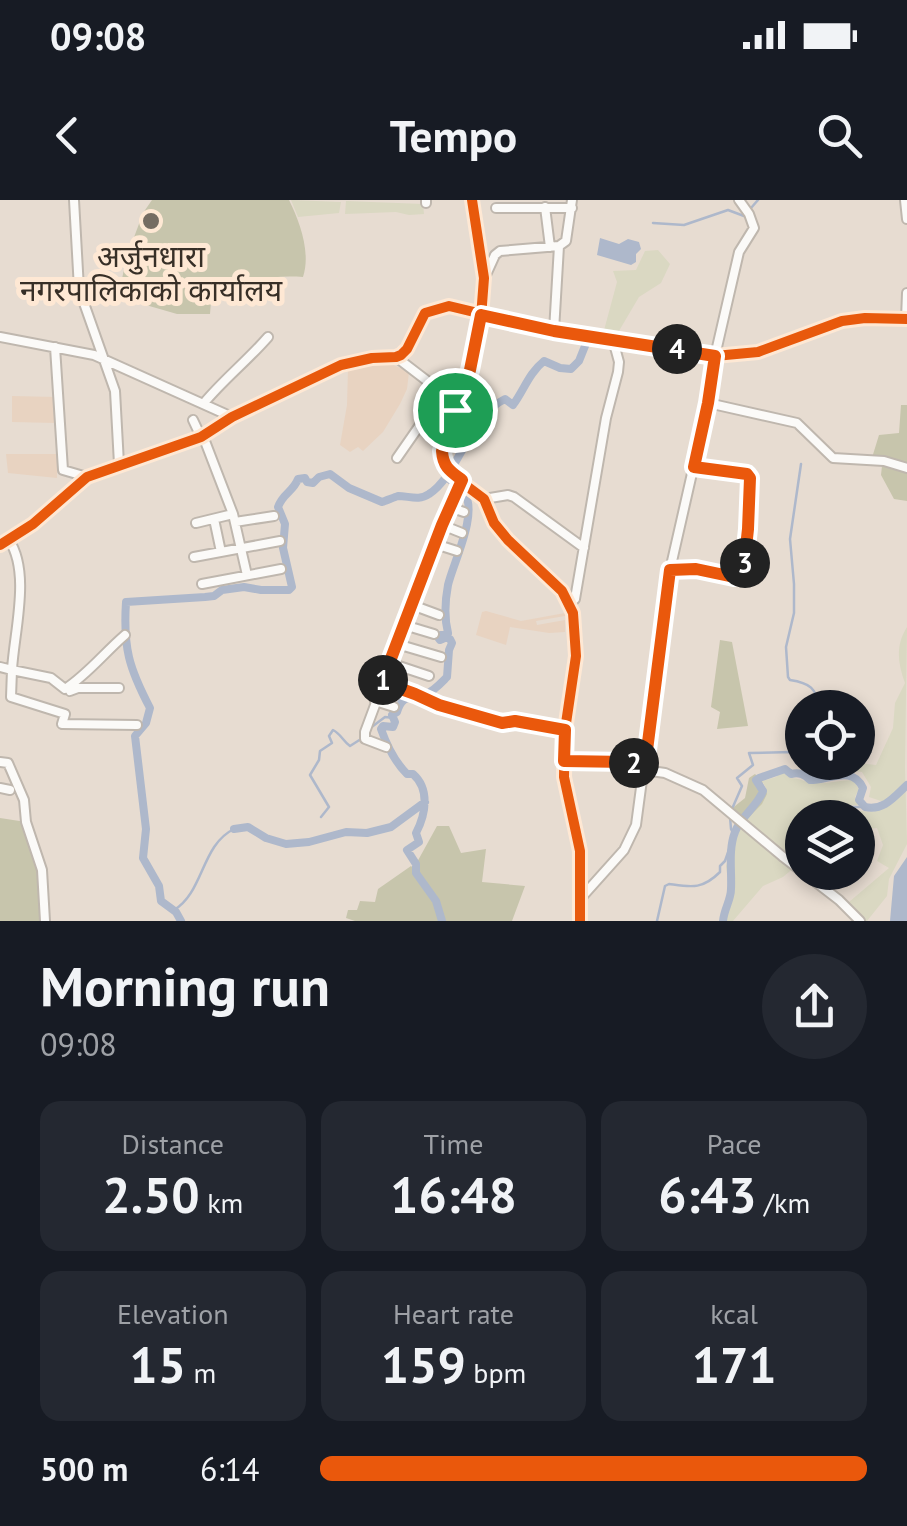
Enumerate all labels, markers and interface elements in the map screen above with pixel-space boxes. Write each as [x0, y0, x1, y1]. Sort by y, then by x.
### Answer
text: 09:08 [50, 11, 146, 60]
text: Tempo [390, 106, 517, 164]
icon: back [40, 108, 95, 163]
icon: search [812, 108, 867, 163]
marker: अर्जुनधारा नगरपालिकाको कार्यालय [140, 210, 162, 232]
place label: अर्जुनधारा नगरपालिकाको कार्यालय [20, 236, 283, 309]
pin: 4 [652, 324, 702, 374]
text: 4 [669, 330, 685, 367]
pin [413, 368, 498, 453]
icon: arrive [428, 383, 483, 438]
pin: 3 [720, 538, 770, 588]
text: 3 [737, 544, 753, 581]
pin: 1 [358, 655, 408, 705]
text: 1 [375, 661, 391, 698]
map controls [785, 690, 875, 890]
button: locate [785, 690, 875, 780]
pin: 2 [609, 738, 659, 788]
text: 2 [626, 744, 642, 781]
button: layers [785, 800, 875, 890]
text: Morning run [40, 950, 330, 1021]
button: share [762, 954, 867, 1059]
text: 09:08 [40, 1023, 117, 1065]
text: Distance [122, 1125, 224, 1162]
text: Time [423, 1125, 484, 1162]
text: Pace [707, 1125, 762, 1162]
text: 2.50 [102, 1162, 200, 1227]
text: 16:48 [390, 1162, 517, 1227]
text: 6:43 [658, 1162, 757, 1227]
text: km [200, 1184, 243, 1221]
text: /km [757, 1184, 810, 1221]
text: Elevation [117, 1295, 229, 1332]
text: Heart rate [393, 1295, 514, 1332]
text: kcal [710, 1295, 758, 1332]
text: 15 [129, 1332, 186, 1397]
text: 159 [381, 1332, 466, 1397]
text: 171 [692, 1332, 777, 1397]
text: m [186, 1354, 216, 1391]
text: bpm [466, 1354, 526, 1391]
text: 500 m [40, 1448, 128, 1490]
text: 6:14 [200, 1448, 259, 1490]

